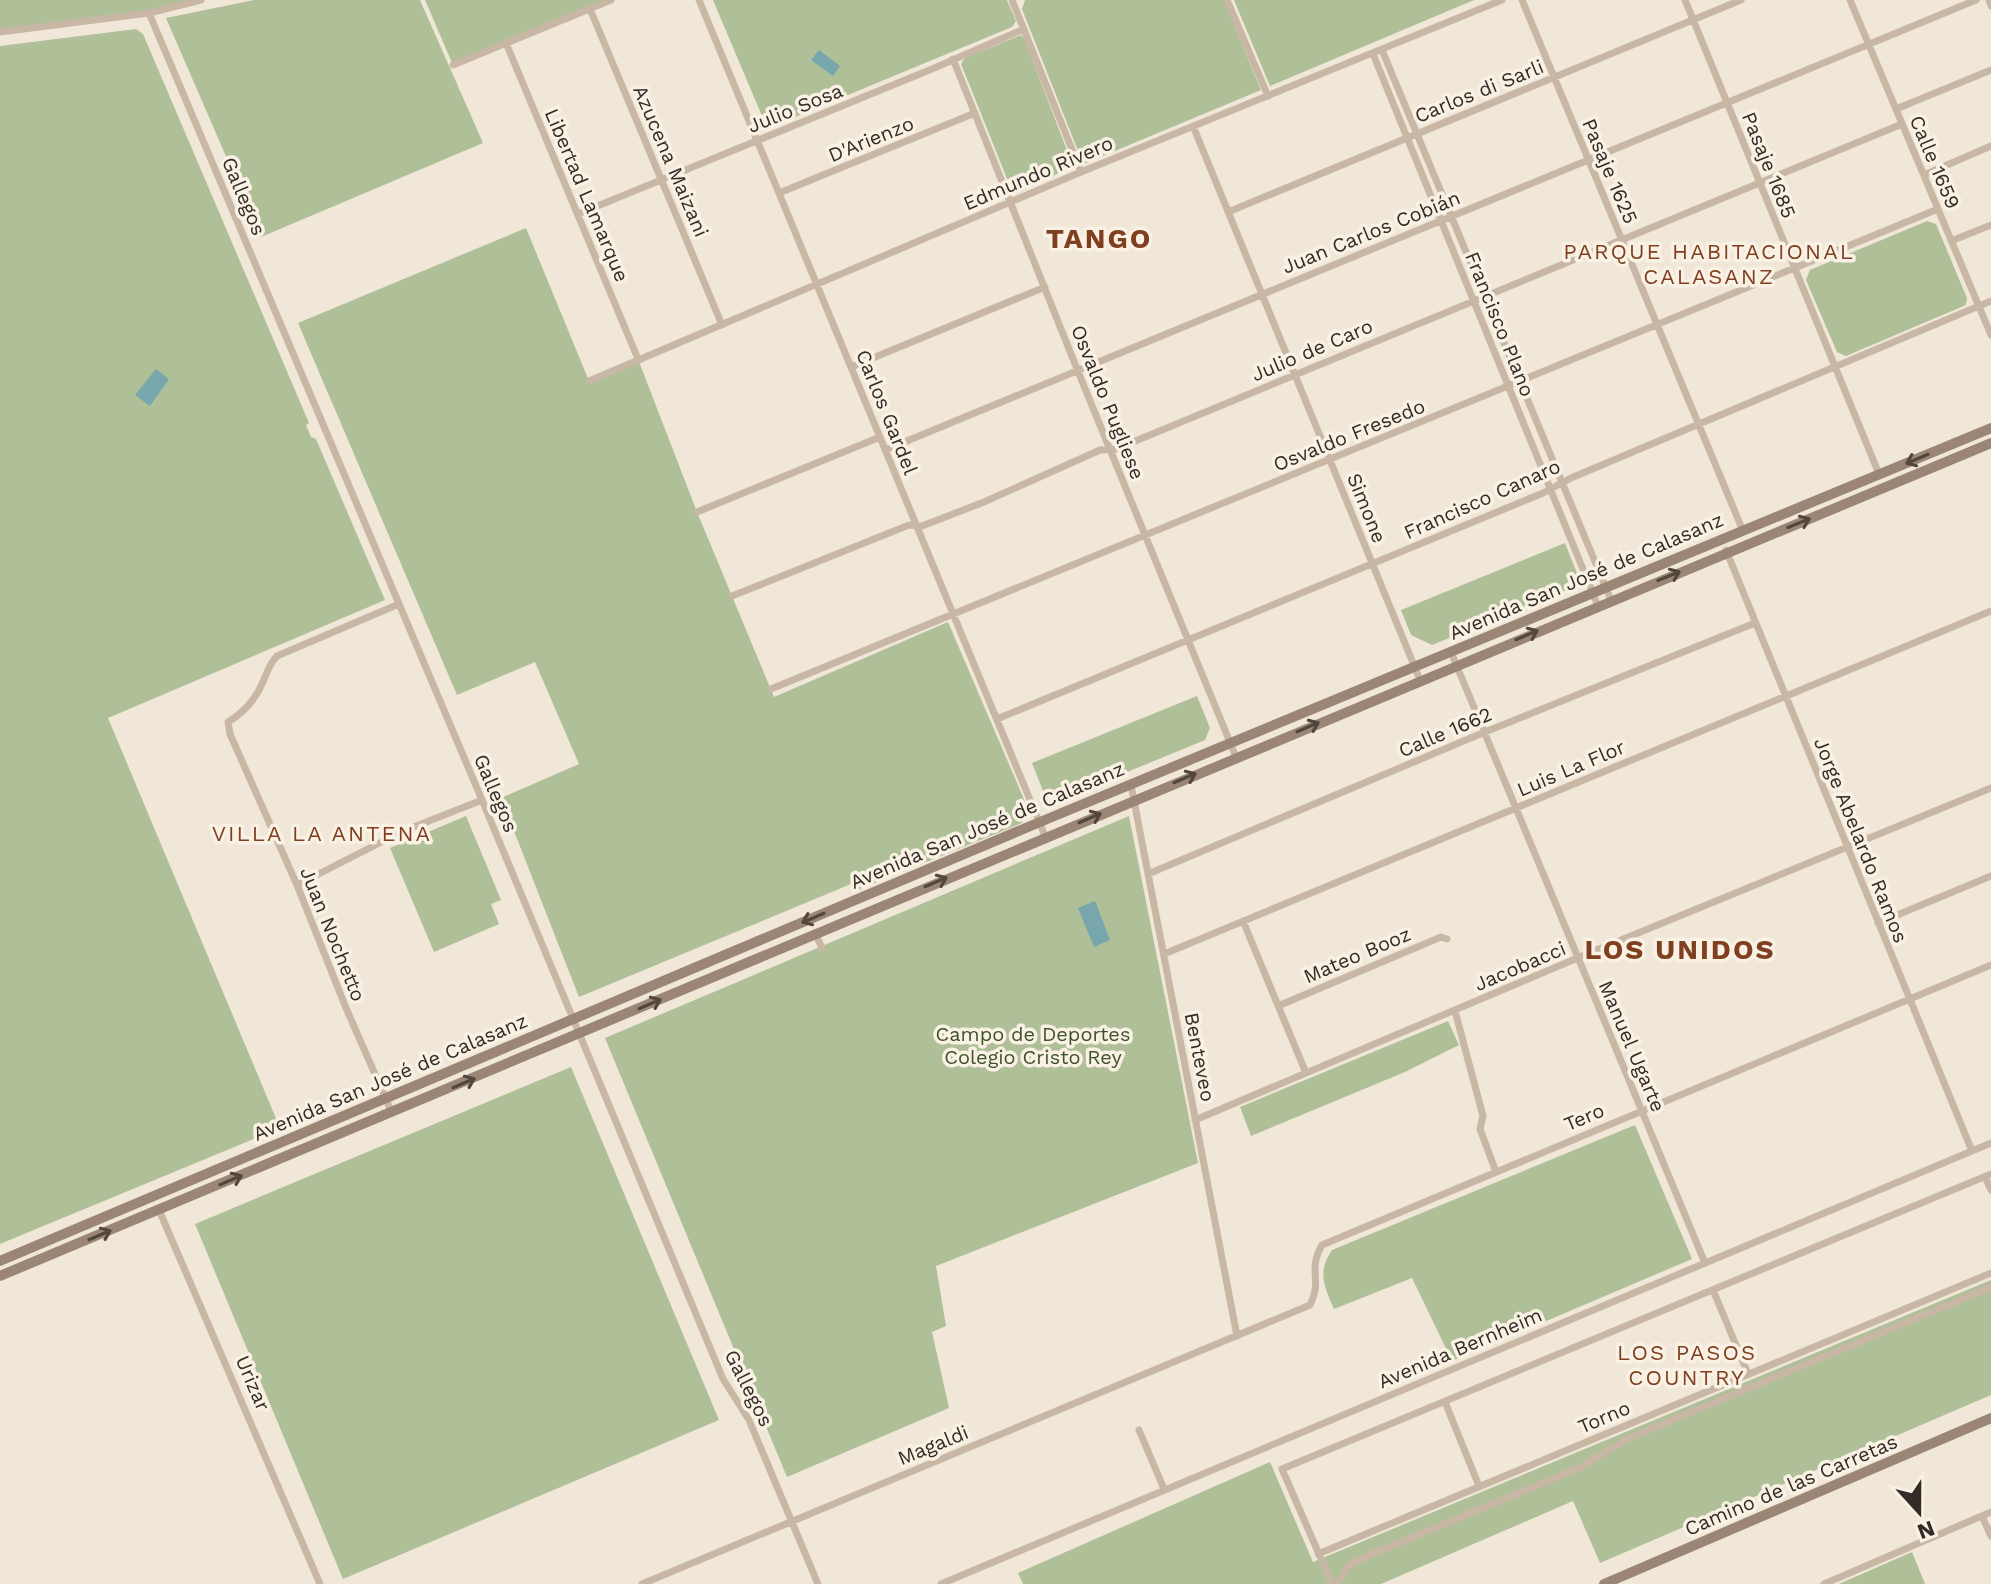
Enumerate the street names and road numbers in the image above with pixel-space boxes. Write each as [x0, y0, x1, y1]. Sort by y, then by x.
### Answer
street label: Carlos di Sarli [1411, 54, 1547, 128]
street label: Julio Sosa [744, 78, 846, 138]
street label: Azucena Maizani [628, 82, 714, 240]
street label: Libertad Lamarque [540, 105, 634, 285]
street label: Pasaje 1685 [1737, 108, 1801, 222]
street label: D'Arienzo [825, 111, 917, 167]
street label: Calle 1659 [1905, 112, 1965, 212]
street label: Pasaje 1625 [1577, 115, 1643, 227]
street label: Edmundo Rivero [959, 131, 1117, 215]
street label: Gallegos [217, 153, 271, 239]
street label: Juan Carlos Cobián [1278, 185, 1464, 279]
street label: Francisco Plano [1460, 248, 1540, 400]
street label: Julio de Caro [1248, 314, 1376, 386]
street label: Osvaldo Pugliese [1066, 321, 1150, 483]
street label: Carlos Gardel [851, 346, 923, 478]
street label: Osvaldo Fresedo [1270, 394, 1428, 476]
street label: Francisco Canaro [1400, 454, 1564, 544]
street label: Simone [1342, 470, 1392, 546]
street label: Avenida San José de Calasanz [1445, 507, 1727, 645]
street label: Calle 1662 [1395, 702, 1495, 762]
street label: Jorge Abelardo Ramos [1809, 734, 1913, 946]
street label: Luis La Flor [1513, 735, 1629, 801]
street label: Gallegos [469, 750, 523, 836]
street label: Avenida San José de Calasanz [846, 756, 1128, 894]
street label: Juan Nochetto [295, 863, 371, 1005]
street label: Mateo Booz [1300, 922, 1414, 988]
street label: Jacobacci [1471, 936, 1569, 996]
street label: Manuel Ugarte [1594, 977, 1670, 1115]
street label: Avenida San José de Calasanz [249, 1008, 531, 1146]
street label: Benteveo [1180, 1010, 1220, 1104]
street label: Tero [1560, 1098, 1608, 1136]
street label: Avenida Bernheim [1374, 1303, 1546, 1393]
street label: Gallegos [720, 1346, 778, 1430]
street label: Urizar [231, 1352, 275, 1414]
street label: Torno [1574, 1395, 1634, 1439]
street label: Magaldi [894, 1420, 972, 1470]
street label: Camino de las Carretas [1681, 1429, 1901, 1541]

